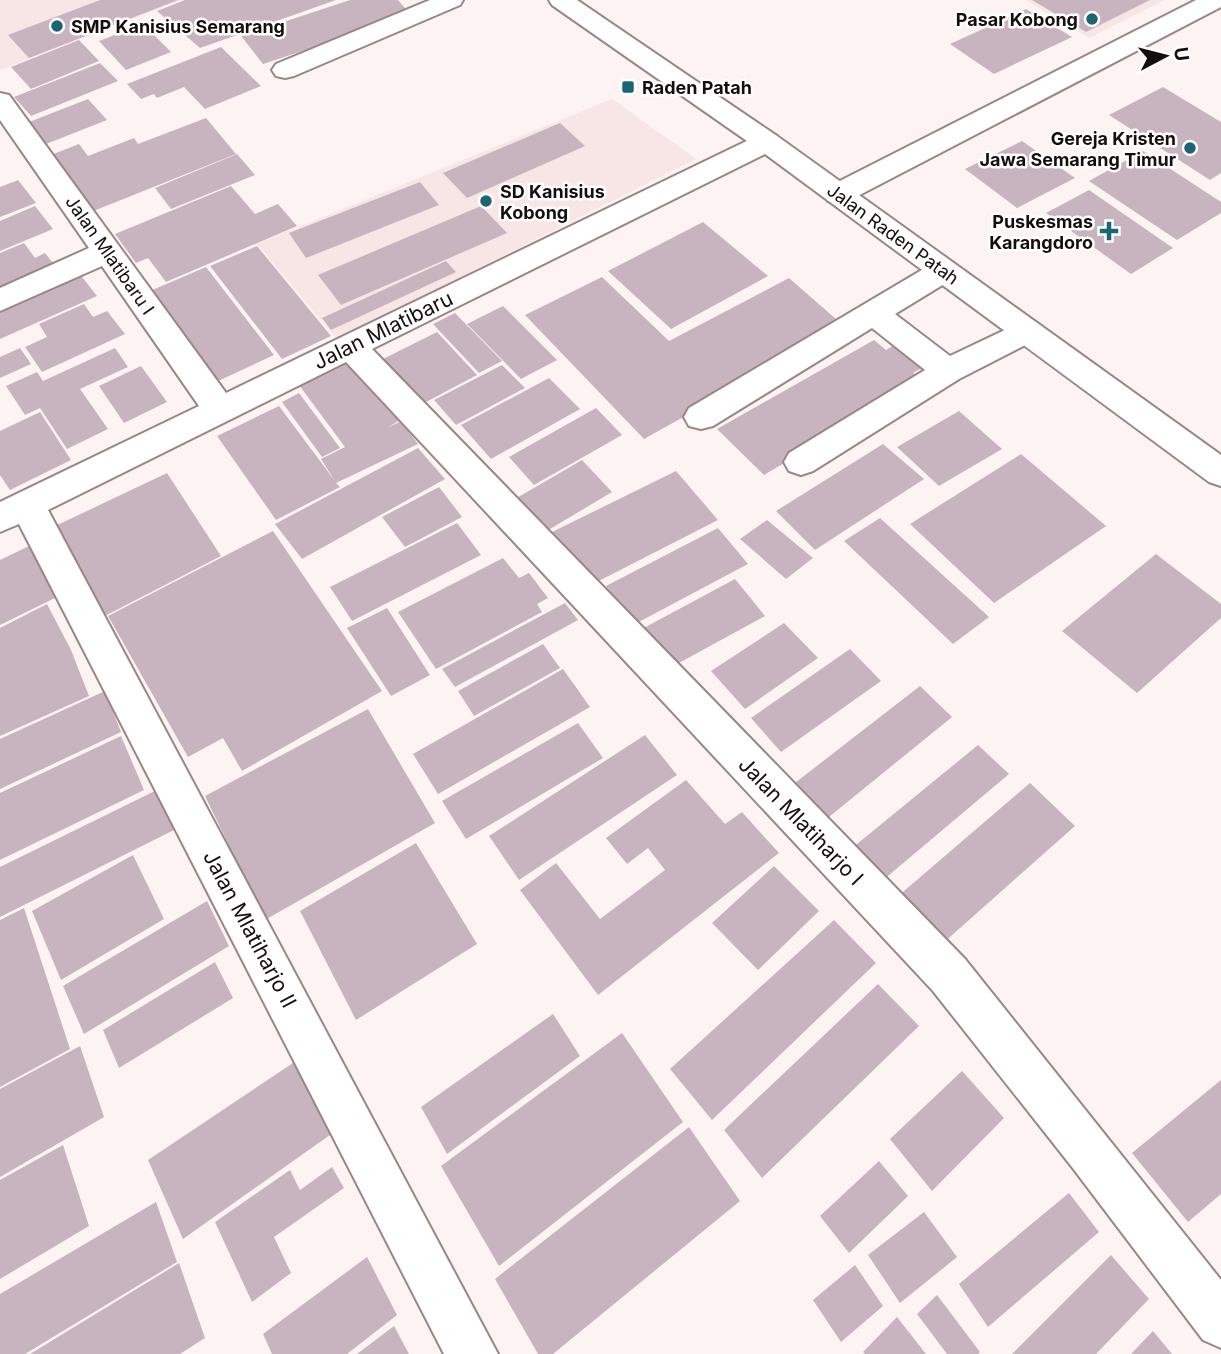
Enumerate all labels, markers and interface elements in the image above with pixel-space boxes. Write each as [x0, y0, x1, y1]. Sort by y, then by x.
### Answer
place label: Pasar Kobong [956, 9, 1078, 30]
marker: Pasar Kobong [1084, 11, 1100, 27]
place label: SMP Kanisius Semarang [71, 16, 285, 37]
marker: SMP Kanisius Semarang [49, 18, 65, 34]
north arrow [1130, 21, 1200, 91]
text: U [1169, 46, 1194, 62]
place label: Raden Patah [642, 77, 752, 98]
marker: Raden Patah [620, 79, 636, 95]
place label: Gereja Kristen Jawa Semarang Timur [979, 128, 1176, 170]
marker: Gereja Kristen Jawa Semarang Timur [1182, 140, 1198, 156]
street label: Jalan Raden Patah [823, 179, 963, 289]
place label: SD Kanisius Kobong [500, 181, 605, 223]
street label: Jalan Mlatibaru I [61, 192, 159, 318]
marker: SD Kanisius Kobong [478, 193, 494, 209]
place label: Puskesmas Karangdoro [989, 211, 1093, 253]
marker: Puskesmas Karangdoro [1099, 221, 1119, 241]
street label: Jalan Mlatibaru [309, 285, 457, 375]
street label: Jalan Mlatiharjo I [733, 752, 869, 890]
street label: Jalan Mlatiharjo II [198, 846, 302, 1012]

